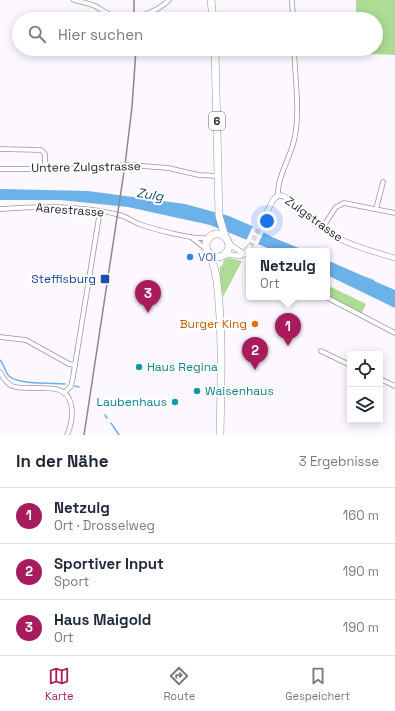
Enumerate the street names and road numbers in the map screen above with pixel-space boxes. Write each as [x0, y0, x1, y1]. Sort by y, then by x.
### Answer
road number: 6 [209, 112, 225, 130]
street label: Untere Zulgstrasse [31, 158, 141, 176]
street label: Zulgstrasse [282, 193, 346, 245]
street label: Aarestrasse [35, 200, 105, 220]

